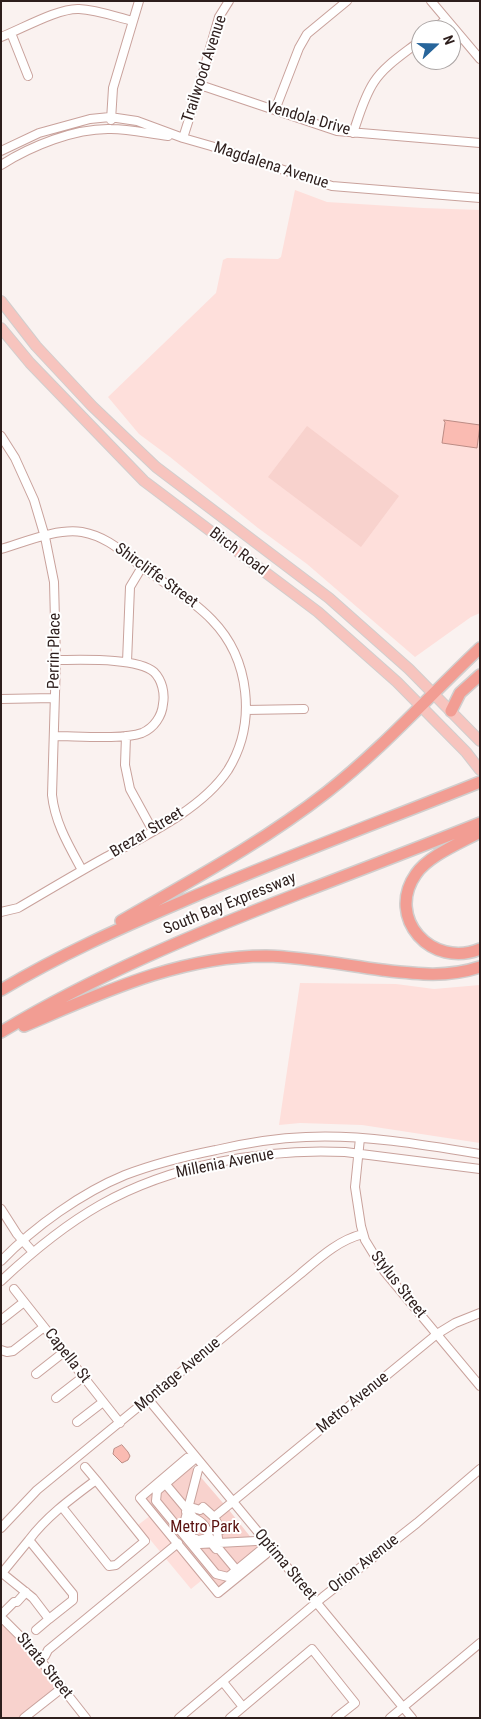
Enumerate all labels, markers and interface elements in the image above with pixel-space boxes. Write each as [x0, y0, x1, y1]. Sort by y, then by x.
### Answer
street label: Trailwood Avenue [179, 13, 231, 125]
north arrow [411, 20, 461, 70]
text: N [440, 33, 458, 47]
street label: Vendola Drive [264, 98, 352, 140]
street label: Magdalena Avenue [211, 138, 331, 194]
street label: Birch Road [205, 524, 271, 580]
street label: Shircliffe Street [111, 540, 201, 612]
street label: Perrin Place [45, 613, 65, 689]
street label: Brezar Street [107, 804, 187, 862]
street label: South Bay Expressway [161, 869, 299, 939]
street label: Millenia Avenue [174, 1145, 276, 1183]
street label: Stylus Street [366, 1248, 430, 1322]
street label: Capella St [40, 1325, 94, 1387]
street label: Montage Avenue [131, 1334, 225, 1416]
street label: Metro Avenue [313, 1368, 393, 1438]
park label: Metro Park [170, 1518, 240, 1538]
street label: Optima Street [250, 1526, 320, 1604]
street label: Orion Avenue [325, 1531, 403, 1597]
street label: Strata Street [12, 1629, 76, 1703]

